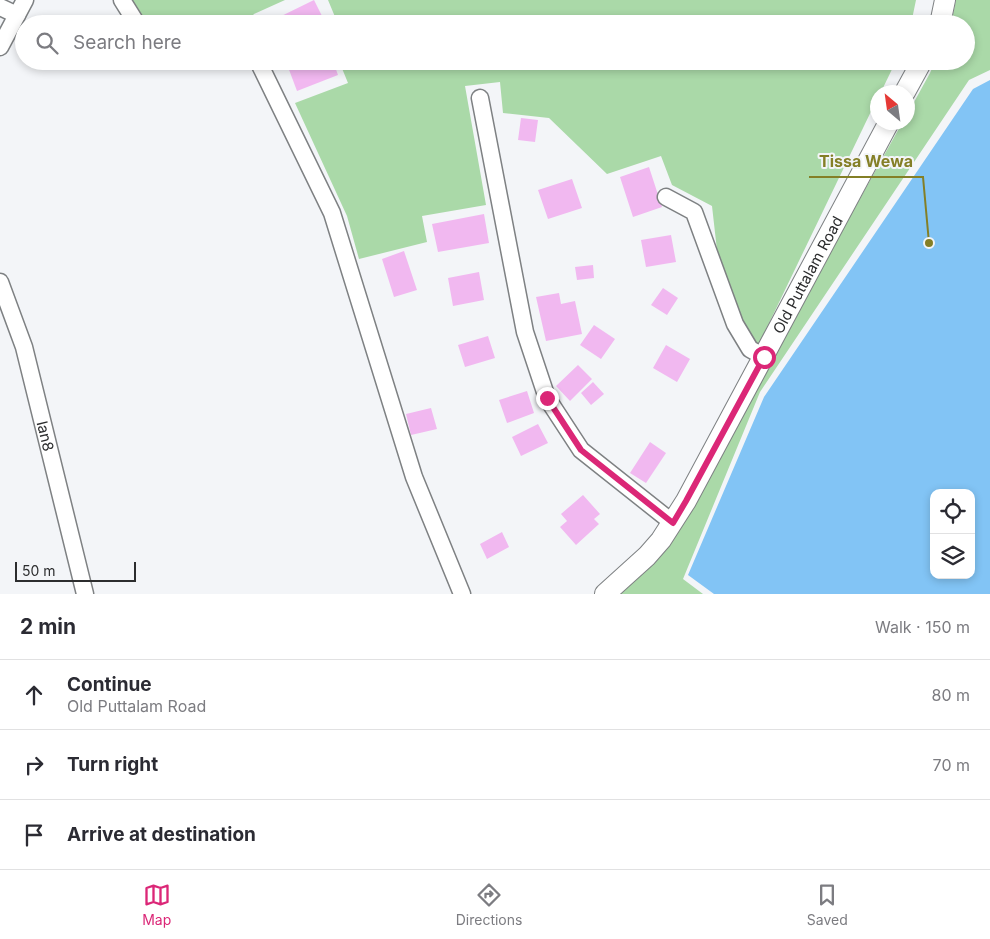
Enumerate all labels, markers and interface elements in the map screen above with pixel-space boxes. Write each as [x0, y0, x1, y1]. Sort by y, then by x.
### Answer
search box [15, 15, 975, 70]
icon: search [33, 29, 61, 57]
text: Search here [73, 31, 182, 54]
north arrow [870, 85, 915, 130]
callout: Tissa Wewa [809, 146, 923, 177]
text: Tissa Wewa [819, 151, 913, 171]
street label: Old Puttalam Road [768, 213, 846, 337]
route start [753, 346, 776, 369]
route end [536, 387, 559, 410]
street label: lan8 [33, 419, 59, 453]
map controls [930, 489, 975, 579]
button: locate [930, 489, 975, 534]
button: layers [930, 534, 975, 579]
scale bar [15, 559, 136, 582]
text: 50 m [22, 562, 56, 579]
text: 2 min [20, 614, 76, 639]
text: Walk · 150 m [875, 617, 970, 637]
text: Continue [67, 673, 152, 696]
icon: ahead [20, 681, 48, 709]
text: 80 m [931, 685, 970, 705]
text: Old Puttalam Road [67, 696, 206, 716]
icon: right [20, 751, 48, 779]
text: Turn right [67, 753, 158, 776]
text: 70 m [933, 755, 970, 775]
icon: arrive [20, 821, 48, 849]
text: Arrive at destination [67, 823, 256, 846]
tab: Map [142, 881, 171, 928]
tab: Directions [456, 881, 522, 928]
tab: Saved [807, 881, 848, 928]

